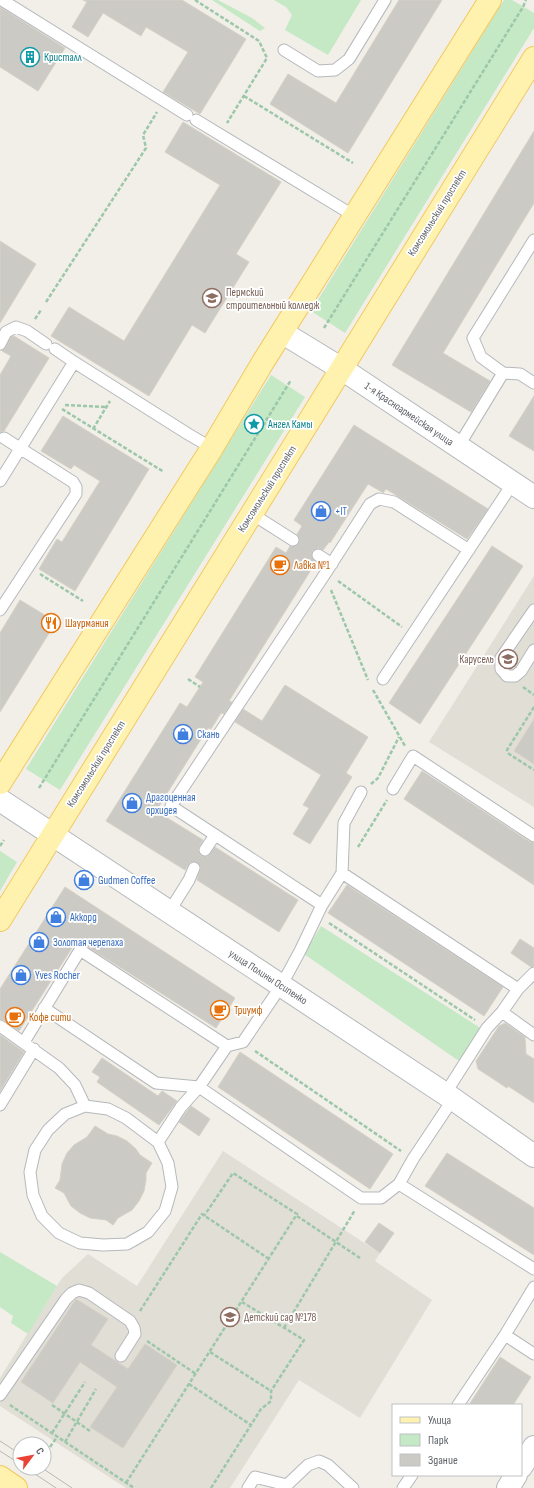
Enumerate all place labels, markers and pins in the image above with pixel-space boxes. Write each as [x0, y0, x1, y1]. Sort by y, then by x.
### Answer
building icon: Кристалл [19, 46, 41, 68]
place label: Кристалл [44, 51, 82, 64]
place label: Пермский строительный колледж [226, 286, 319, 312]
school or university icon: Пермский строительный колледж [201, 287, 223, 309]
place icon: Ангел Камы [243, 413, 265, 435]
place label: Ангел Камы [267, 418, 312, 431]
shop icon: +IT [310, 500, 332, 522]
place label: +IT [335, 505, 348, 518]
cafe icon: Лавка №1 [269, 554, 291, 576]
place label: Лавка №1 [293, 559, 330, 572]
restaurant icon: Шаурмания [40, 612, 62, 634]
place label: Шаурмания [65, 617, 109, 630]
school or university icon: Карусель [497, 648, 519, 670]
place label: Карусель [459, 653, 494, 666]
shop icon: Скань [172, 723, 194, 745]
place label: Скань [197, 728, 220, 741]
place label: Драгоценная орхидея [146, 791, 196, 817]
shop icon: Драгоценная орхидея [121, 792, 143, 814]
shop icon: Gudmen Coffee [73, 869, 95, 891]
place label: Gudmen Coffee [98, 874, 155, 887]
shop icon: Аккорд [45, 906, 67, 928]
place label: Аккорд [69, 911, 97, 924]
shop icon: Золотая черепаха [28, 931, 50, 953]
place label: Золотая черепаха [53, 936, 123, 949]
shop icon: Yves Rocher [10, 964, 32, 986]
place label: Yves Rocher [35, 969, 80, 982]
cafe icon: Триумф [209, 999, 231, 1021]
place label: Триумф [234, 1004, 262, 1017]
cafe icon: Кофе сити [4, 1006, 26, 1028]
place label: Кофе сити [29, 1011, 72, 1024]
school or university icon: Детский сад №178 [219, 1306, 241, 1328]
place label: Детский сад №178 [244, 1311, 317, 1324]

